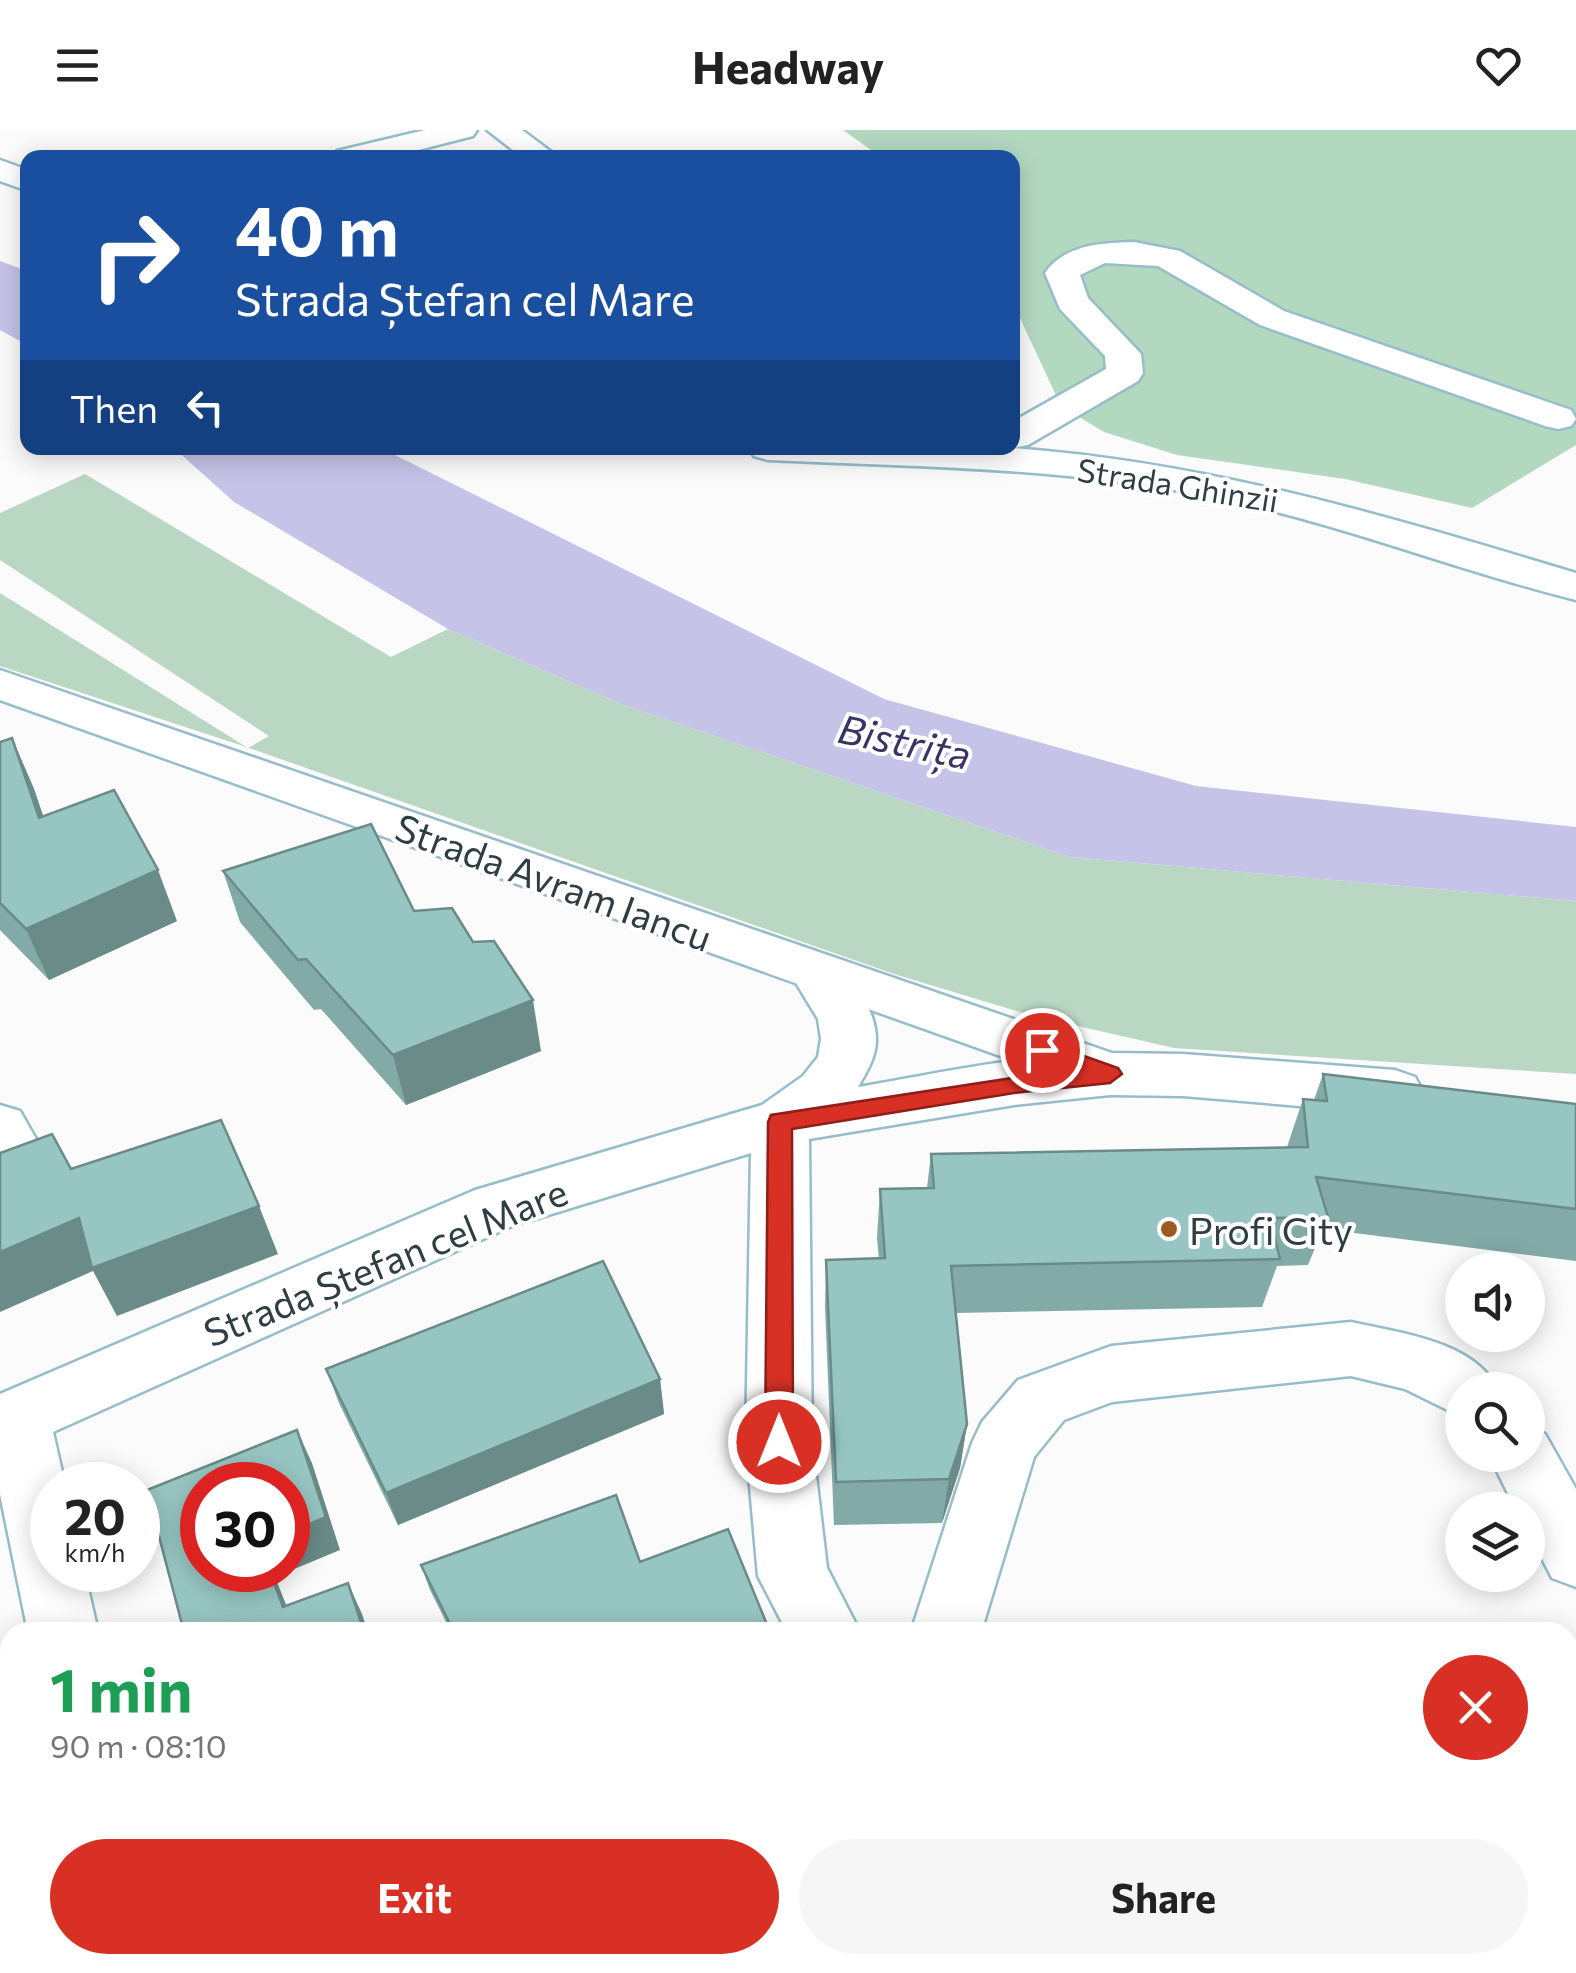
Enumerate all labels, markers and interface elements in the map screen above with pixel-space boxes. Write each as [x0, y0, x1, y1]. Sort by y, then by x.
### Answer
icon: menu [50, 38, 105, 93]
text: Headway [692, 38, 884, 93]
icon: heart [1471, 38, 1526, 93]
text: 40 m [235, 185, 399, 270]
icon: right [70, 190, 200, 320]
text: Strada Ștefan cel Mare [235, 270, 694, 325]
icon: left [178, 380, 233, 435]
text: Then [70, 384, 158, 431]
street label: Strada Ghinzii [1075, 448, 1281, 520]
water label: Bistrița [834, 702, 976, 781]
street label: Strada Avram Iancu [390, 802, 718, 960]
pin [1000, 1008, 1085, 1093]
icon: arrive [1015, 1023, 1070, 1078]
street label: Strada Ștefan cel Mare [196, 1167, 574, 1357]
place label: Profi City [1189, 1206, 1353, 1253]
marker: Profi City [1158, 1218, 1180, 1240]
map controls [1445, 1252, 1545, 1592]
button: sound [1445, 1252, 1545, 1352]
button: search [1445, 1372, 1545, 1472]
position arrow [727, 1390, 831, 1494]
speed limit sign: 30 [180, 1462, 310, 1592]
text: 20 [64, 1484, 126, 1545]
button: layers [1445, 1492, 1545, 1592]
text: km/h [65, 1537, 125, 1567]
text: 1 min [50, 1651, 192, 1724]
button: close [1423, 1655, 1528, 1760]
text: 90 m · 08:10 [50, 1725, 227, 1765]
button: Exit [50, 1839, 779, 1954]
button: Share [799, 1839, 1528, 1954]

